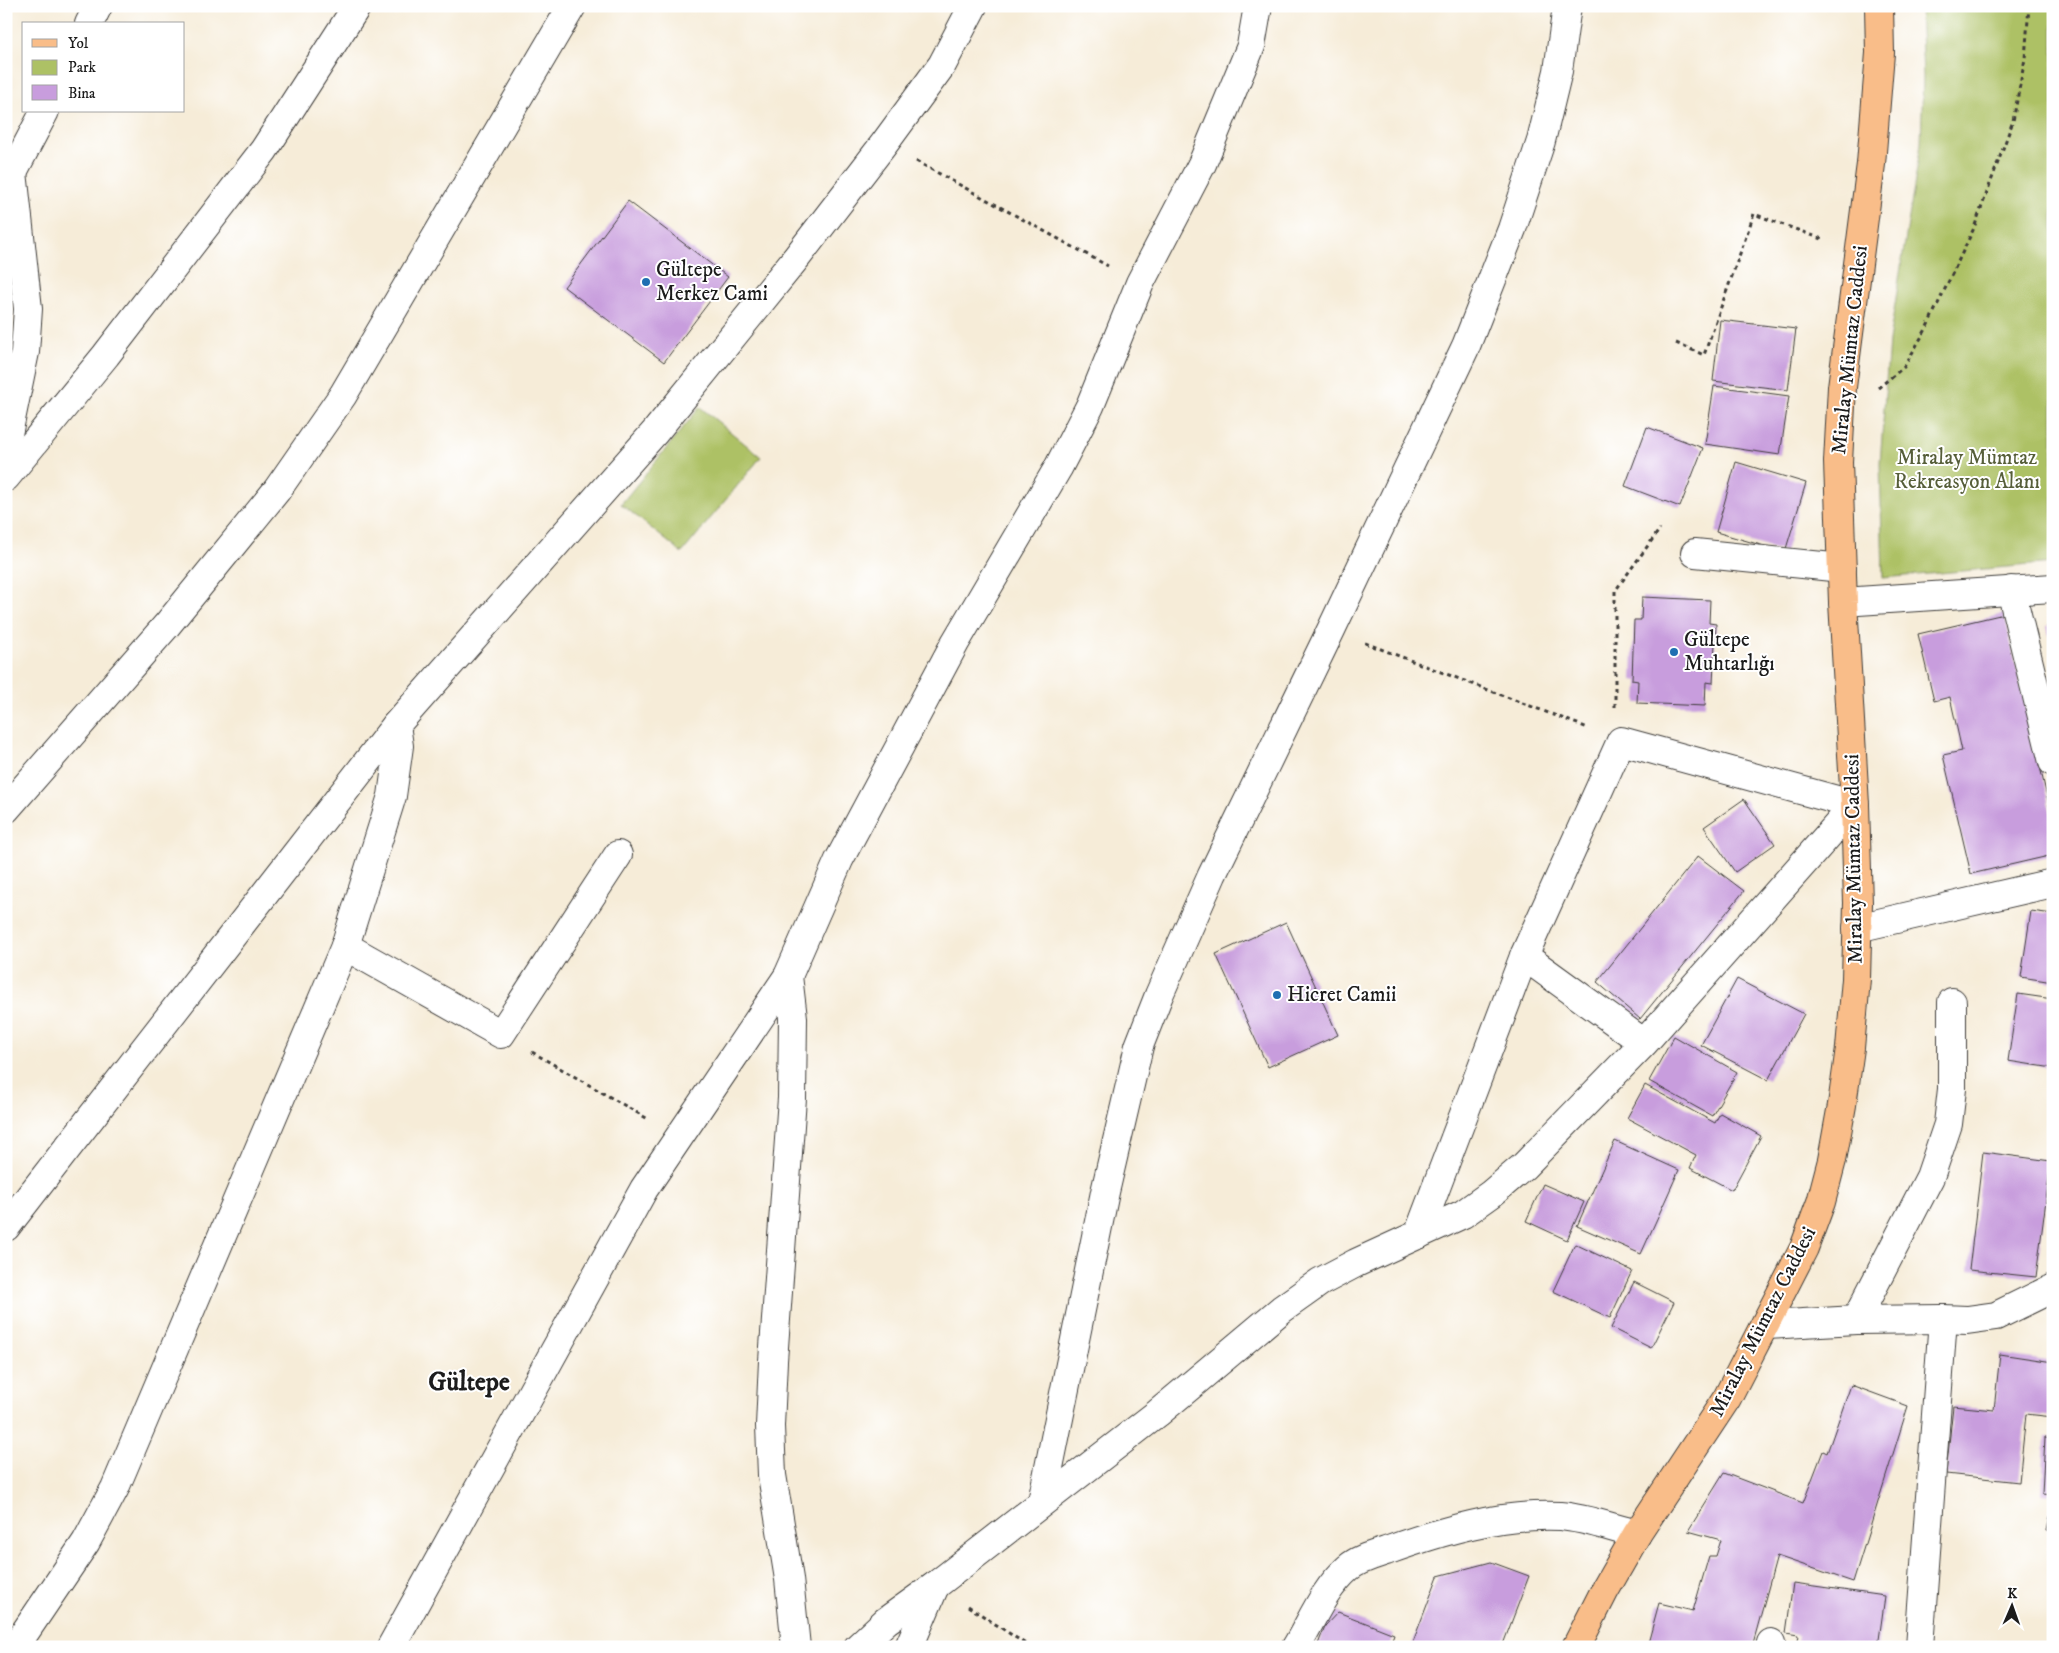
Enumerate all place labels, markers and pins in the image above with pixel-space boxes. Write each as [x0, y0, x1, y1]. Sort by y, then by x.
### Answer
place label: Gültepe Merkez Cami [656, 257, 768, 307]
marker: Gültepe Merkez Cami [640, 276, 652, 288]
place label: Gültepe Muhtarlığı [1684, 627, 1775, 677]
marker: Gültepe Muhtarlığı [1668, 646, 1680, 658]
place label: Hicret Camii [1287, 982, 1396, 1008]
marker: Hicret Camii [1271, 989, 1283, 1001]

